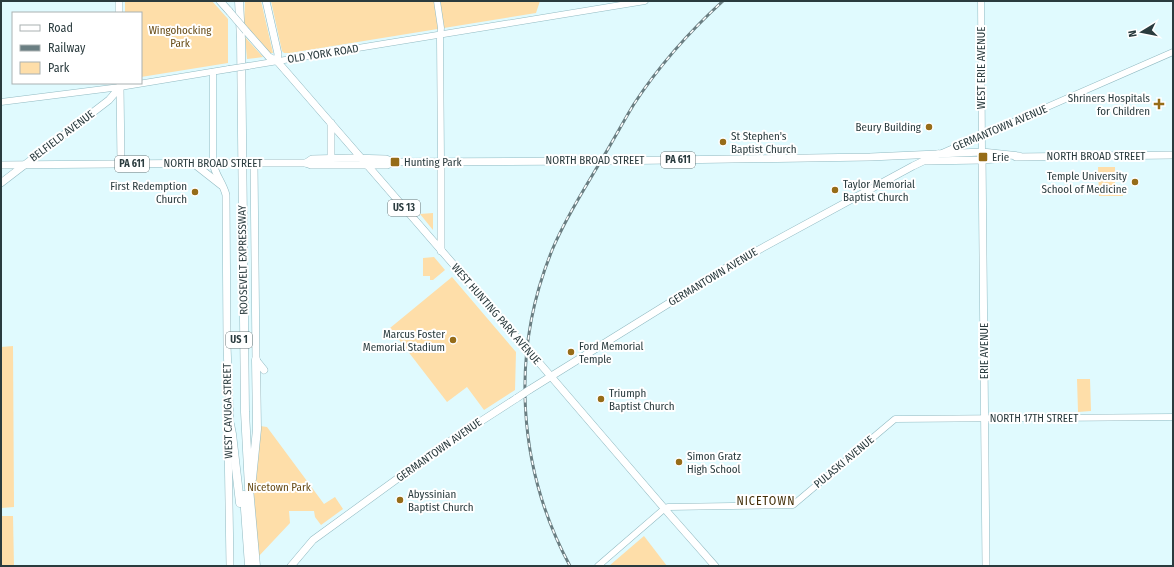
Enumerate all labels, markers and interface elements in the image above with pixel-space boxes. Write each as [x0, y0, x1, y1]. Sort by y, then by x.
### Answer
legend [12, 12, 142, 84]
north arrow [1122, 12, 1162, 52]
text: Road [48, 21, 73, 35]
park label: Wingohocking Park [149, 24, 212, 50]
street label: WEST ERIE AVENUE [975, 27, 988, 109]
text: N [1126, 29, 1140, 38]
text: Railway [48, 41, 86, 55]
street label: OLD YORK ROAD [286, 42, 360, 66]
text: Park [48, 61, 70, 75]
place label: Shriners Hospitals for Children [1068, 92, 1150, 118]
marker: Shriners Hospitals for Children [1153, 98, 1165, 110]
street label: GERMANTOWN AVENUE [951, 102, 1049, 154]
street label: BELFIELD AVENUE [27, 108, 97, 164]
place label: Beury Building [855, 121, 922, 134]
marker: Beury Building [924, 122, 934, 132]
place label: St Stephen's Baptist Church [731, 130, 797, 156]
marker: St Stephen's Baptist Church [718, 137, 728, 147]
street label: NORTH BROAD STREET [1047, 150, 1146, 163]
marker: Erie [977, 151, 989, 163]
place label: Erie [992, 151, 1009, 164]
road number: PA 611 [661, 152, 695, 168]
street label: NORTH BROAD STREET [546, 154, 645, 167]
road number: PA 611 [115, 156, 149, 172]
marker: Hunting Park [389, 156, 401, 168]
place label: Hunting Park [404, 156, 463, 169]
street label: NORTH BROAD STREET [164, 157, 263, 170]
place label: Temple University School of Medicine [1042, 170, 1127, 196]
marker: Temple University School of Medicine [1130, 177, 1140, 187]
place label: Taylor Memorial Baptist Church [843, 178, 915, 204]
place label: First Redemption Church [110, 180, 187, 206]
marker: Taylor Memorial Baptist Church [830, 185, 840, 195]
marker: First Redemption Church [190, 187, 200, 197]
road number: US 13 [388, 200, 420, 216]
street label: ROOSEVELT EXPRESSWAY [236, 205, 250, 315]
street label: GERMANTOWN AVENUE [666, 245, 760, 309]
street label: WEST HUNTING PARK AVENUE [449, 261, 543, 367]
street label: ERIE AVENUE [978, 323, 991, 379]
place label: Marcus Foster Memorial Stadium [363, 328, 445, 354]
road number: US 1 [226, 332, 252, 348]
marker: Marcus Foster Memorial Stadium [448, 335, 458, 345]
place label: Ford Memorial Temple [579, 340, 644, 366]
marker: Ford Memorial Temple [566, 347, 576, 357]
street label: WEST CAYUGA STREET [221, 362, 235, 459]
place label: Triumph Baptist Church [609, 387, 675, 413]
marker: Triumph Baptist Church [596, 394, 606, 404]
street label: NORTH 17TH STREET [990, 412, 1079, 425]
street label: GERMANTOWN AVENUE [394, 416, 484, 484]
street label: PULASKI AVENUE [811, 433, 877, 491]
place label: Simon Gratz High School [687, 450, 742, 476]
marker: Simon Gratz High School [674, 457, 684, 467]
park label: Nicetown Park [247, 481, 312, 494]
place label: Abyssinian Baptist Church [408, 488, 474, 514]
district label: NICETOWN [736, 494, 796, 508]
marker: Abyssinian Baptist Church [395, 495, 405, 505]

